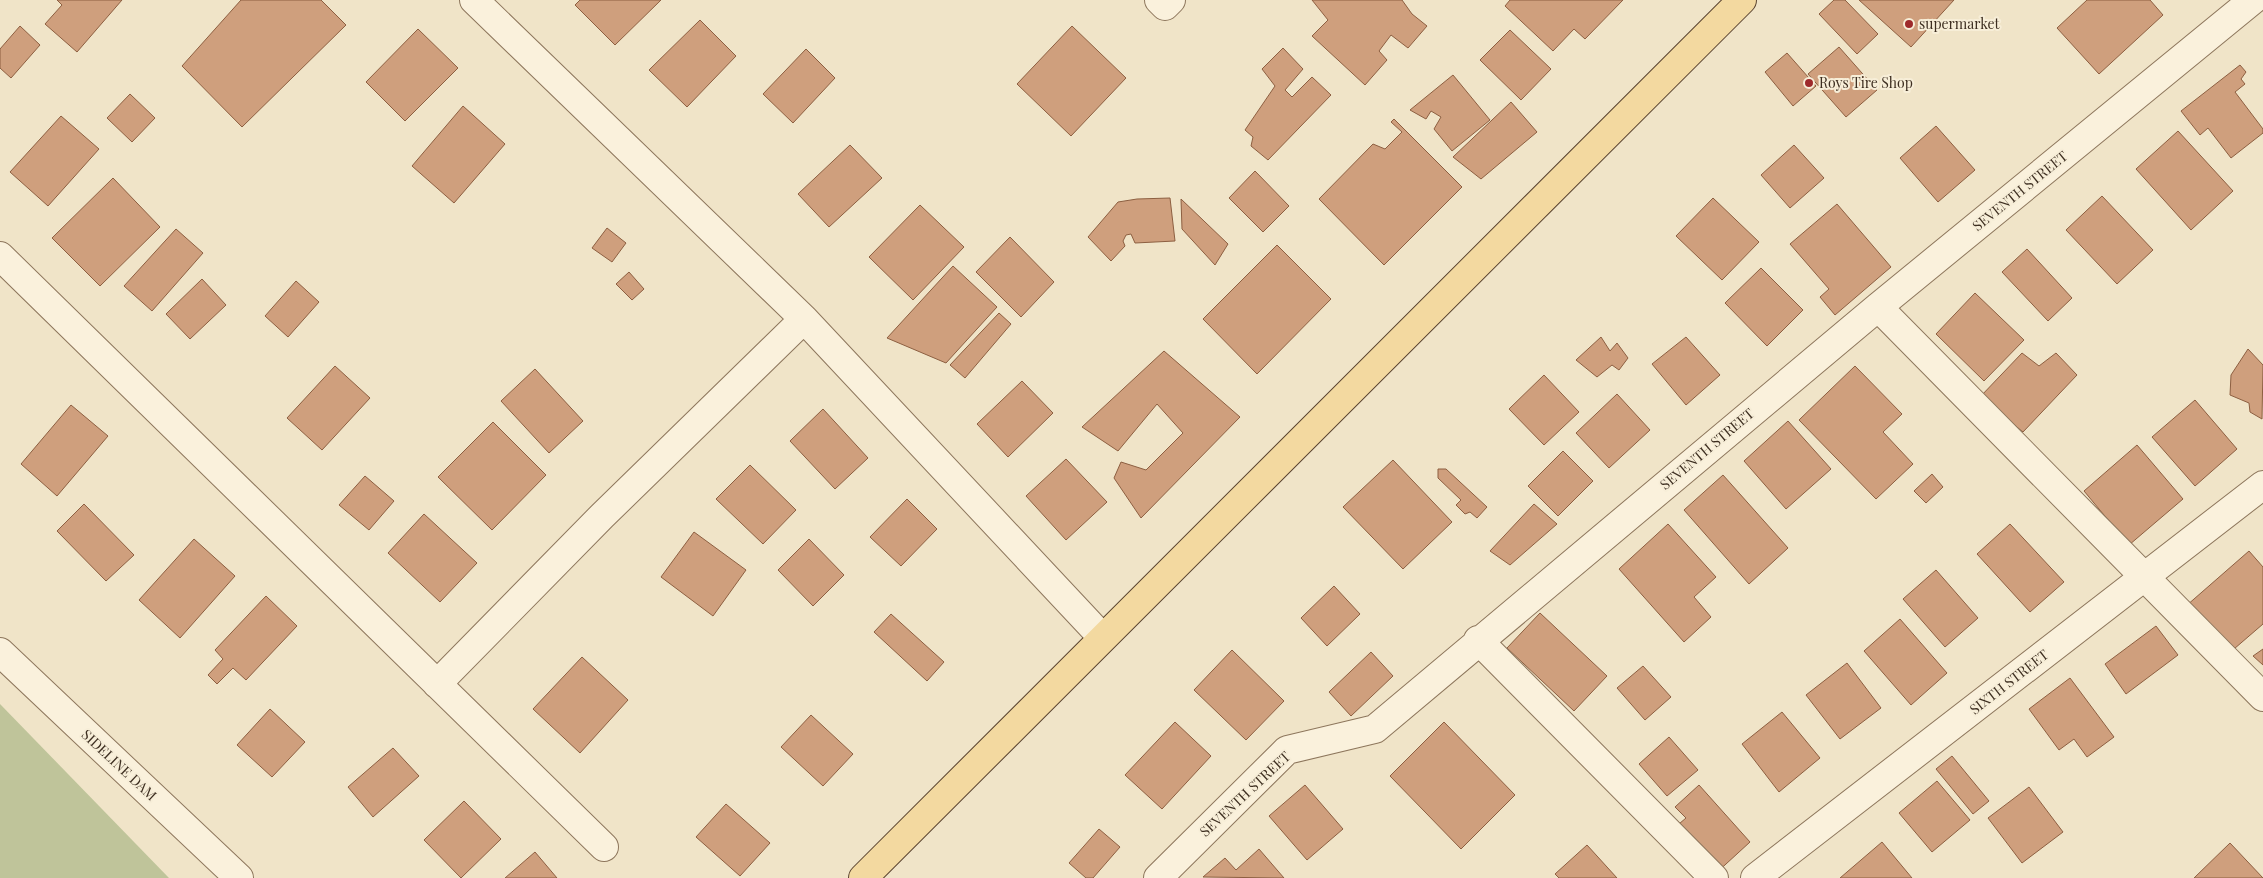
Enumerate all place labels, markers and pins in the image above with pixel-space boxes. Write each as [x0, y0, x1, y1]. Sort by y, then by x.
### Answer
place label: supermarket [1919, 14, 2001, 33]
marker: supermarket [1903, 18, 1915, 30]
place label: Roys Tire Shop [1819, 73, 1913, 92]
marker: Roys Tire Shop [1803, 77, 1815, 89]

